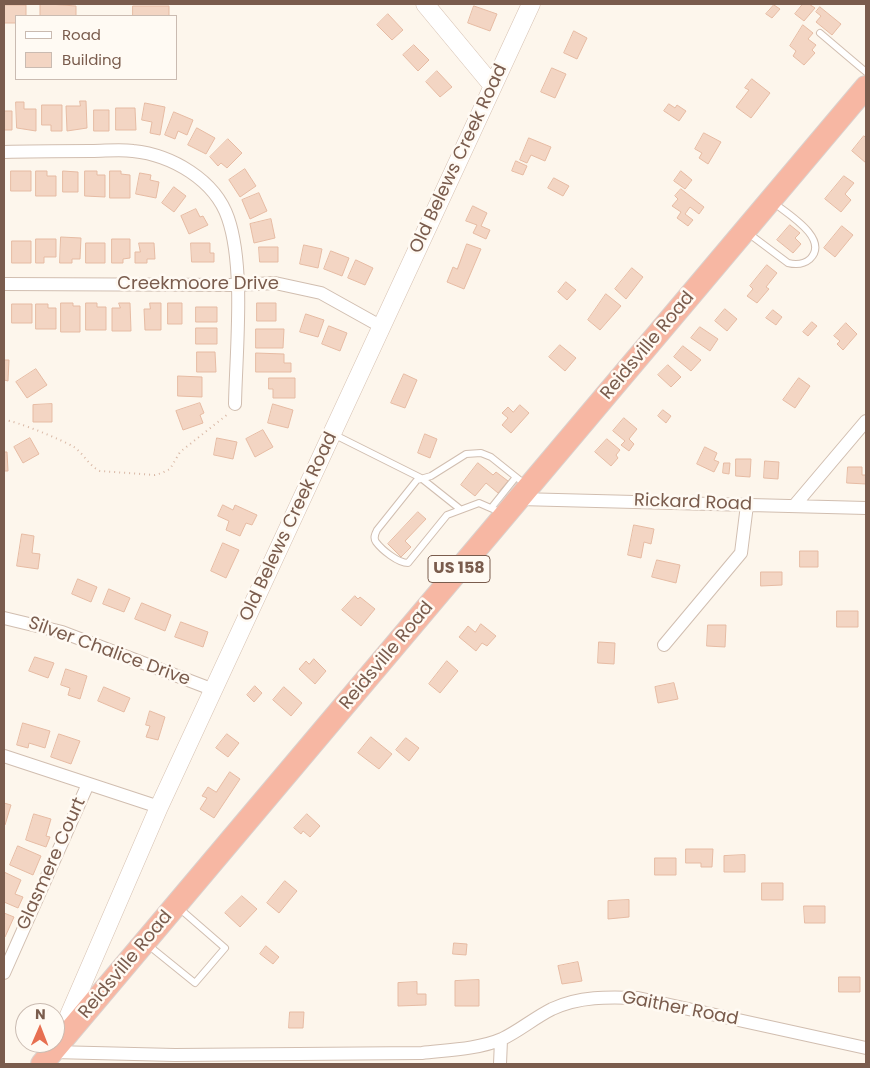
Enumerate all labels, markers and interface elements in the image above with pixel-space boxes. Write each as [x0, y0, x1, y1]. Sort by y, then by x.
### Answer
legend [15, 15, 178, 80]
text: Road [62, 24, 101, 45]
text: Building [62, 49, 122, 70]
street label: Old Belews Creek Road [406, 61, 512, 257]
street label: Creekmoore Drive [117, 273, 279, 295]
street label: Reidsville Road [597, 288, 699, 404]
street label: Old Belews Creek Road [236, 429, 342, 625]
street label: Rickard Road [634, 490, 752, 516]
road number: US 158 [428, 556, 490, 582]
street label: Reidsville Road [336, 598, 438, 714]
street label: Silver Chalice Drive [25, 613, 193, 691]
street label: Glasmere Court [13, 794, 91, 934]
street label: Reidsville Road [75, 907, 177, 1023]
street label: Gaither Road [620, 987, 740, 1031]
north arrow [15, 1003, 65, 1053]
text: N [35, 1004, 46, 1024]

